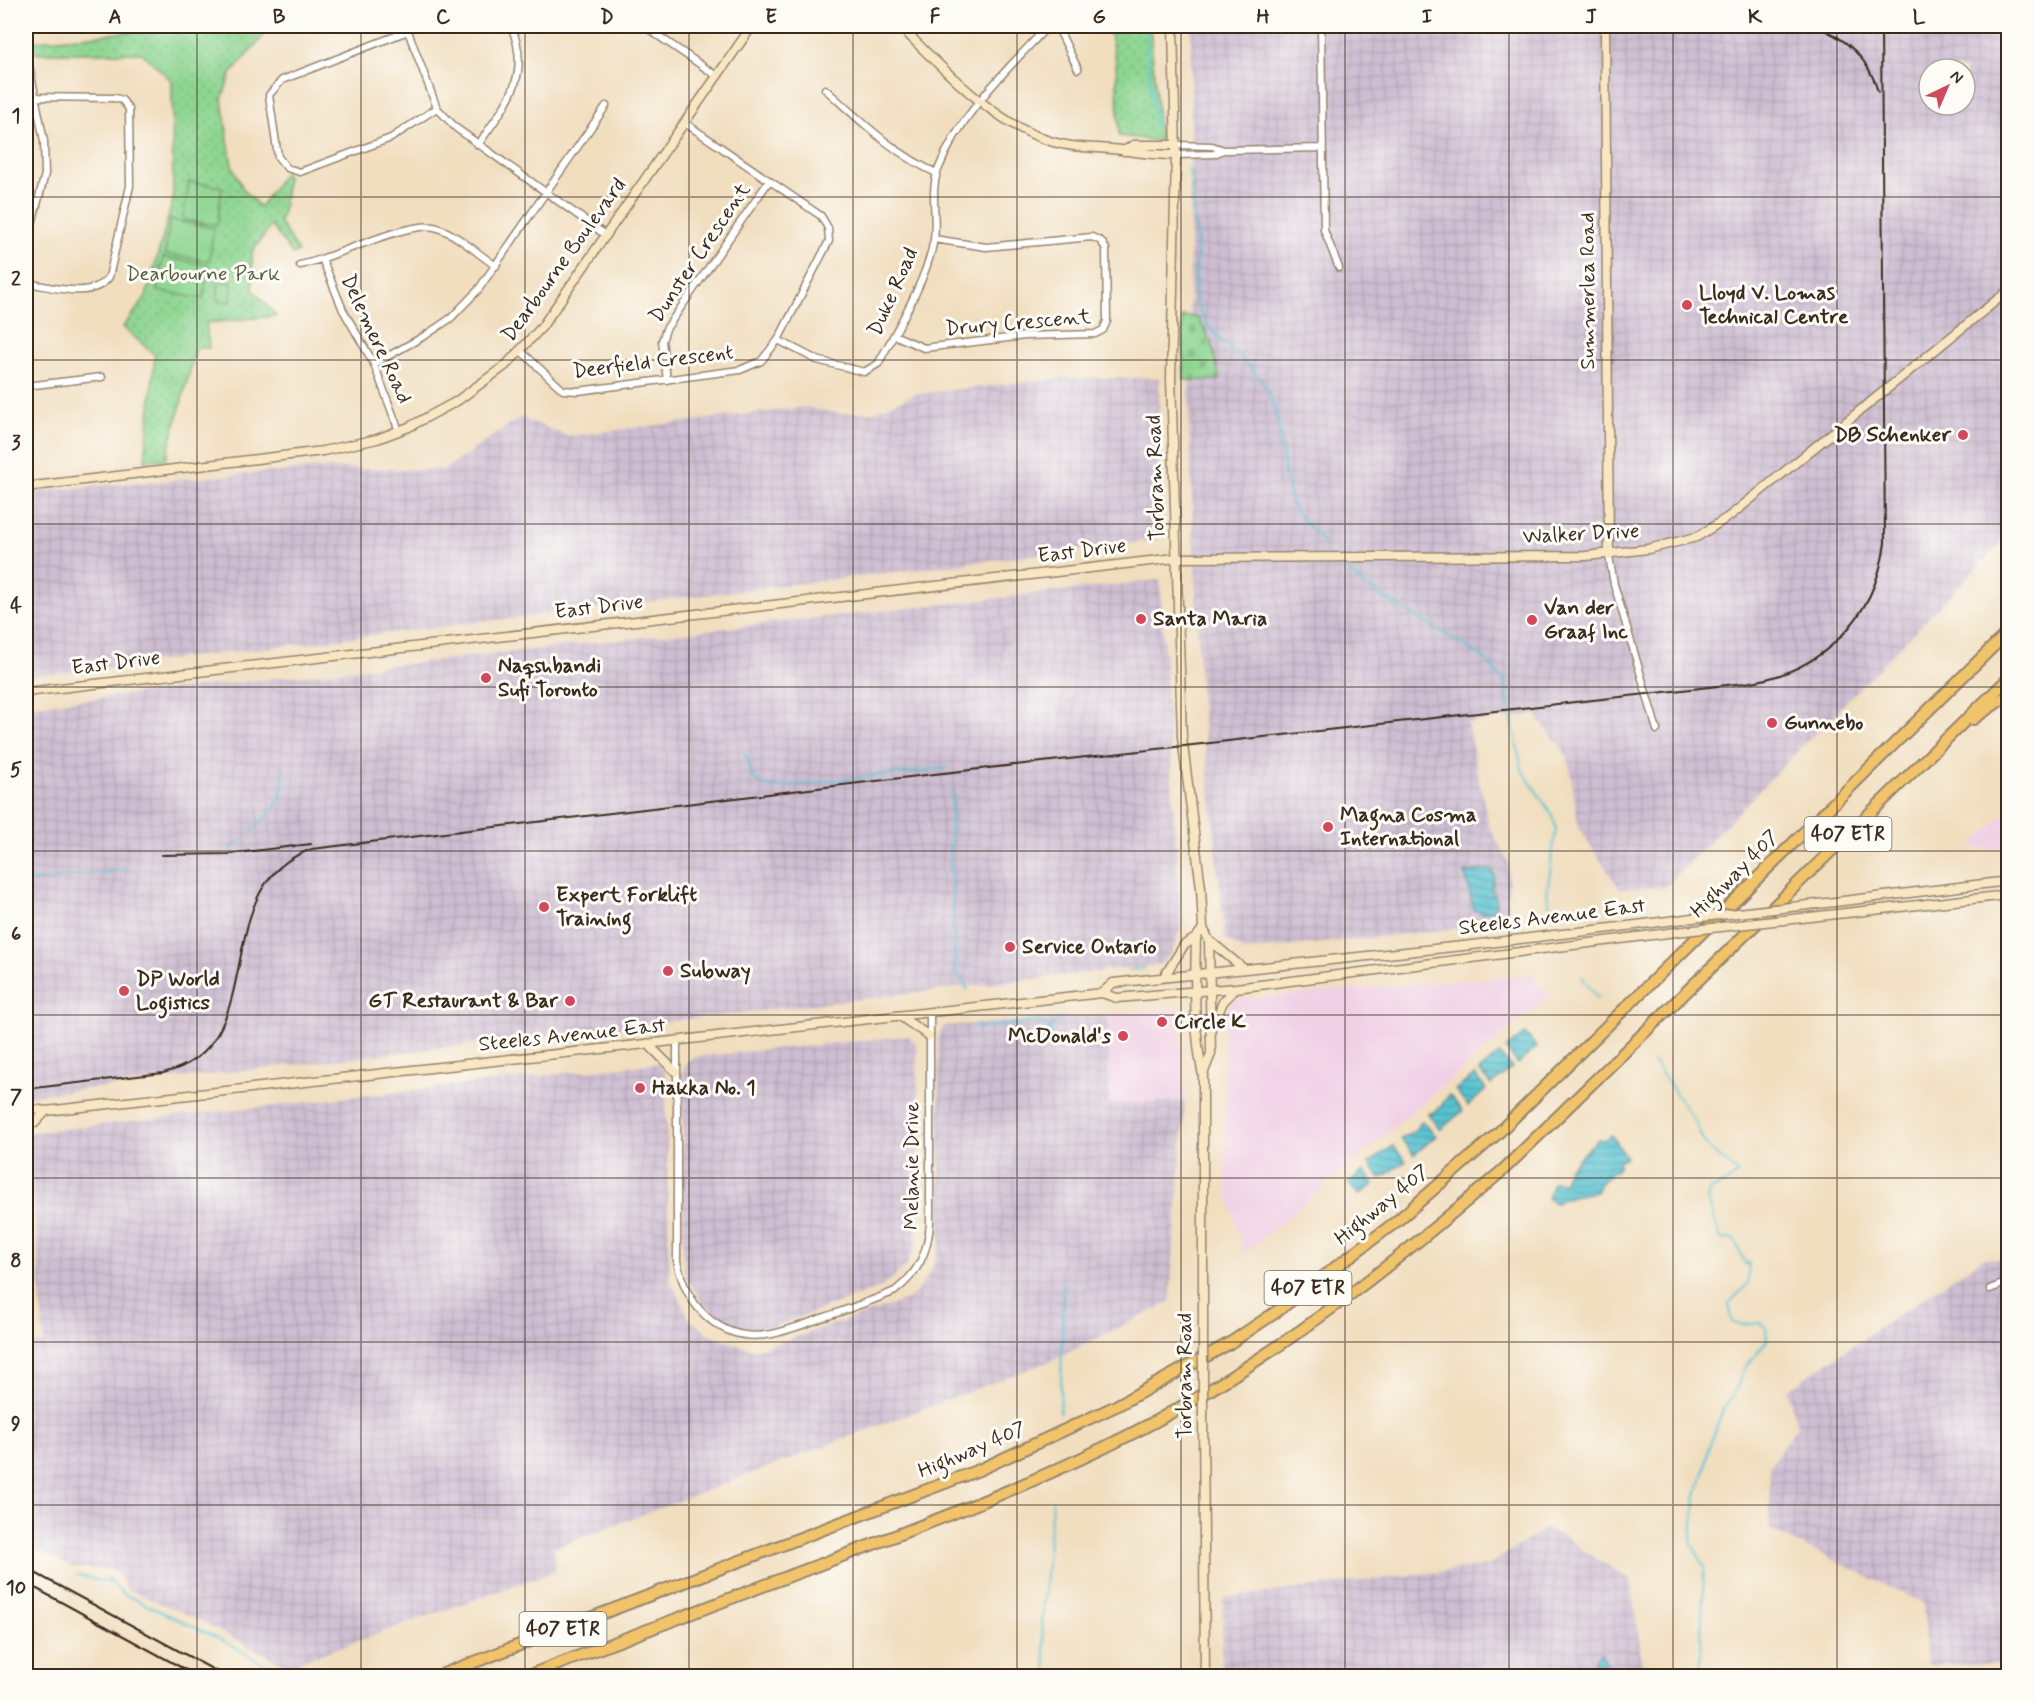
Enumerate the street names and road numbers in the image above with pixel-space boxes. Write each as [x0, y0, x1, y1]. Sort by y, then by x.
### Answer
street label: Dearbourne Boulevard [495, 172, 633, 348]
street label: Dunster Crescent [643, 177, 758, 328]
street label: Summerlea Road [1574, 212, 1602, 370]
street label: Duke Road [861, 243, 925, 341]
street label: Delemere Road [334, 270, 418, 408]
street label: Drury Crescent [944, 303, 1093, 343]
street label: Deerfield Crescent [571, 338, 735, 386]
street label: Torbram Road [1140, 414, 1172, 542]
street label: Walker Drive [1522, 517, 1640, 551]
street label: East Drive [1036, 532, 1128, 570]
street label: East Drive [553, 588, 645, 626]
street label: East Drive [70, 644, 162, 682]
road number: 407 ETR [1804, 817, 1892, 851]
street label: Highway 407 [1684, 823, 1787, 926]
street label: Steeles Avenue East [1457, 892, 1647, 942]
street label: Steeles Avenue East [477, 1011, 667, 1059]
street label: Melanie Drive [898, 1102, 926, 1230]
street label: Highway 407 [1329, 1158, 1437, 1254]
road number: 407 ETR [1264, 1271, 1352, 1305]
street label: Torbram Road [1171, 1313, 1199, 1439]
street label: Highway 407 [914, 1415, 1031, 1487]
road number: 407 ETR [520, 1612, 606, 1646]

